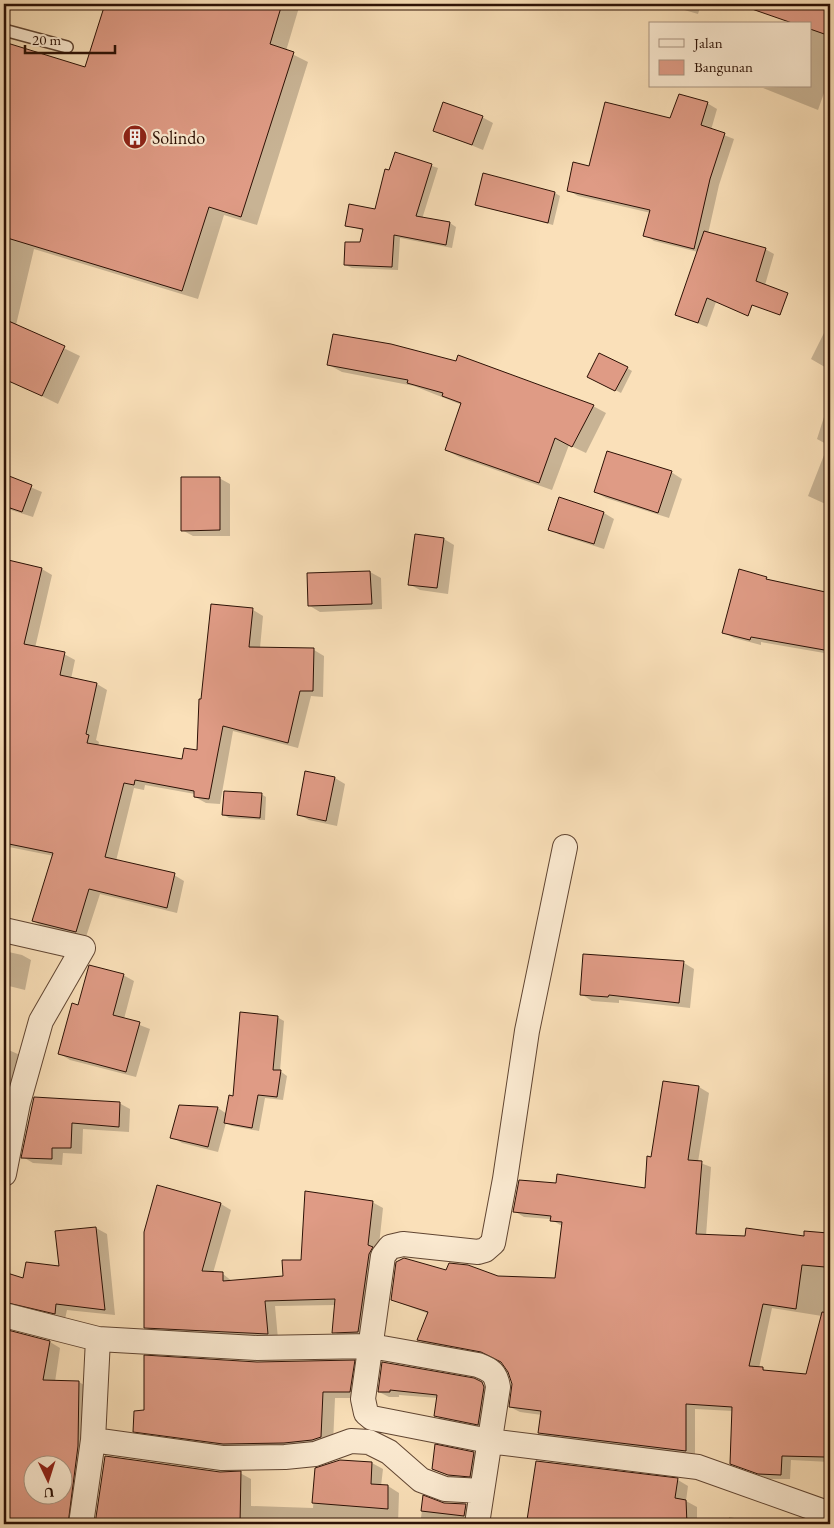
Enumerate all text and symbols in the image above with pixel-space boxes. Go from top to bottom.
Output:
scale bar [25,22,115,54]
legend [649,22,812,88]
text: 20 m [32,30,61,49]
text: Jalan [692,33,723,52]
text: Bangunan [694,57,753,76]
building icon: Solindo [122,124,148,150]
place label: Solindo [152,126,205,149]
north arrow [22,1456,72,1506]
text: U [43,1484,55,1502]

